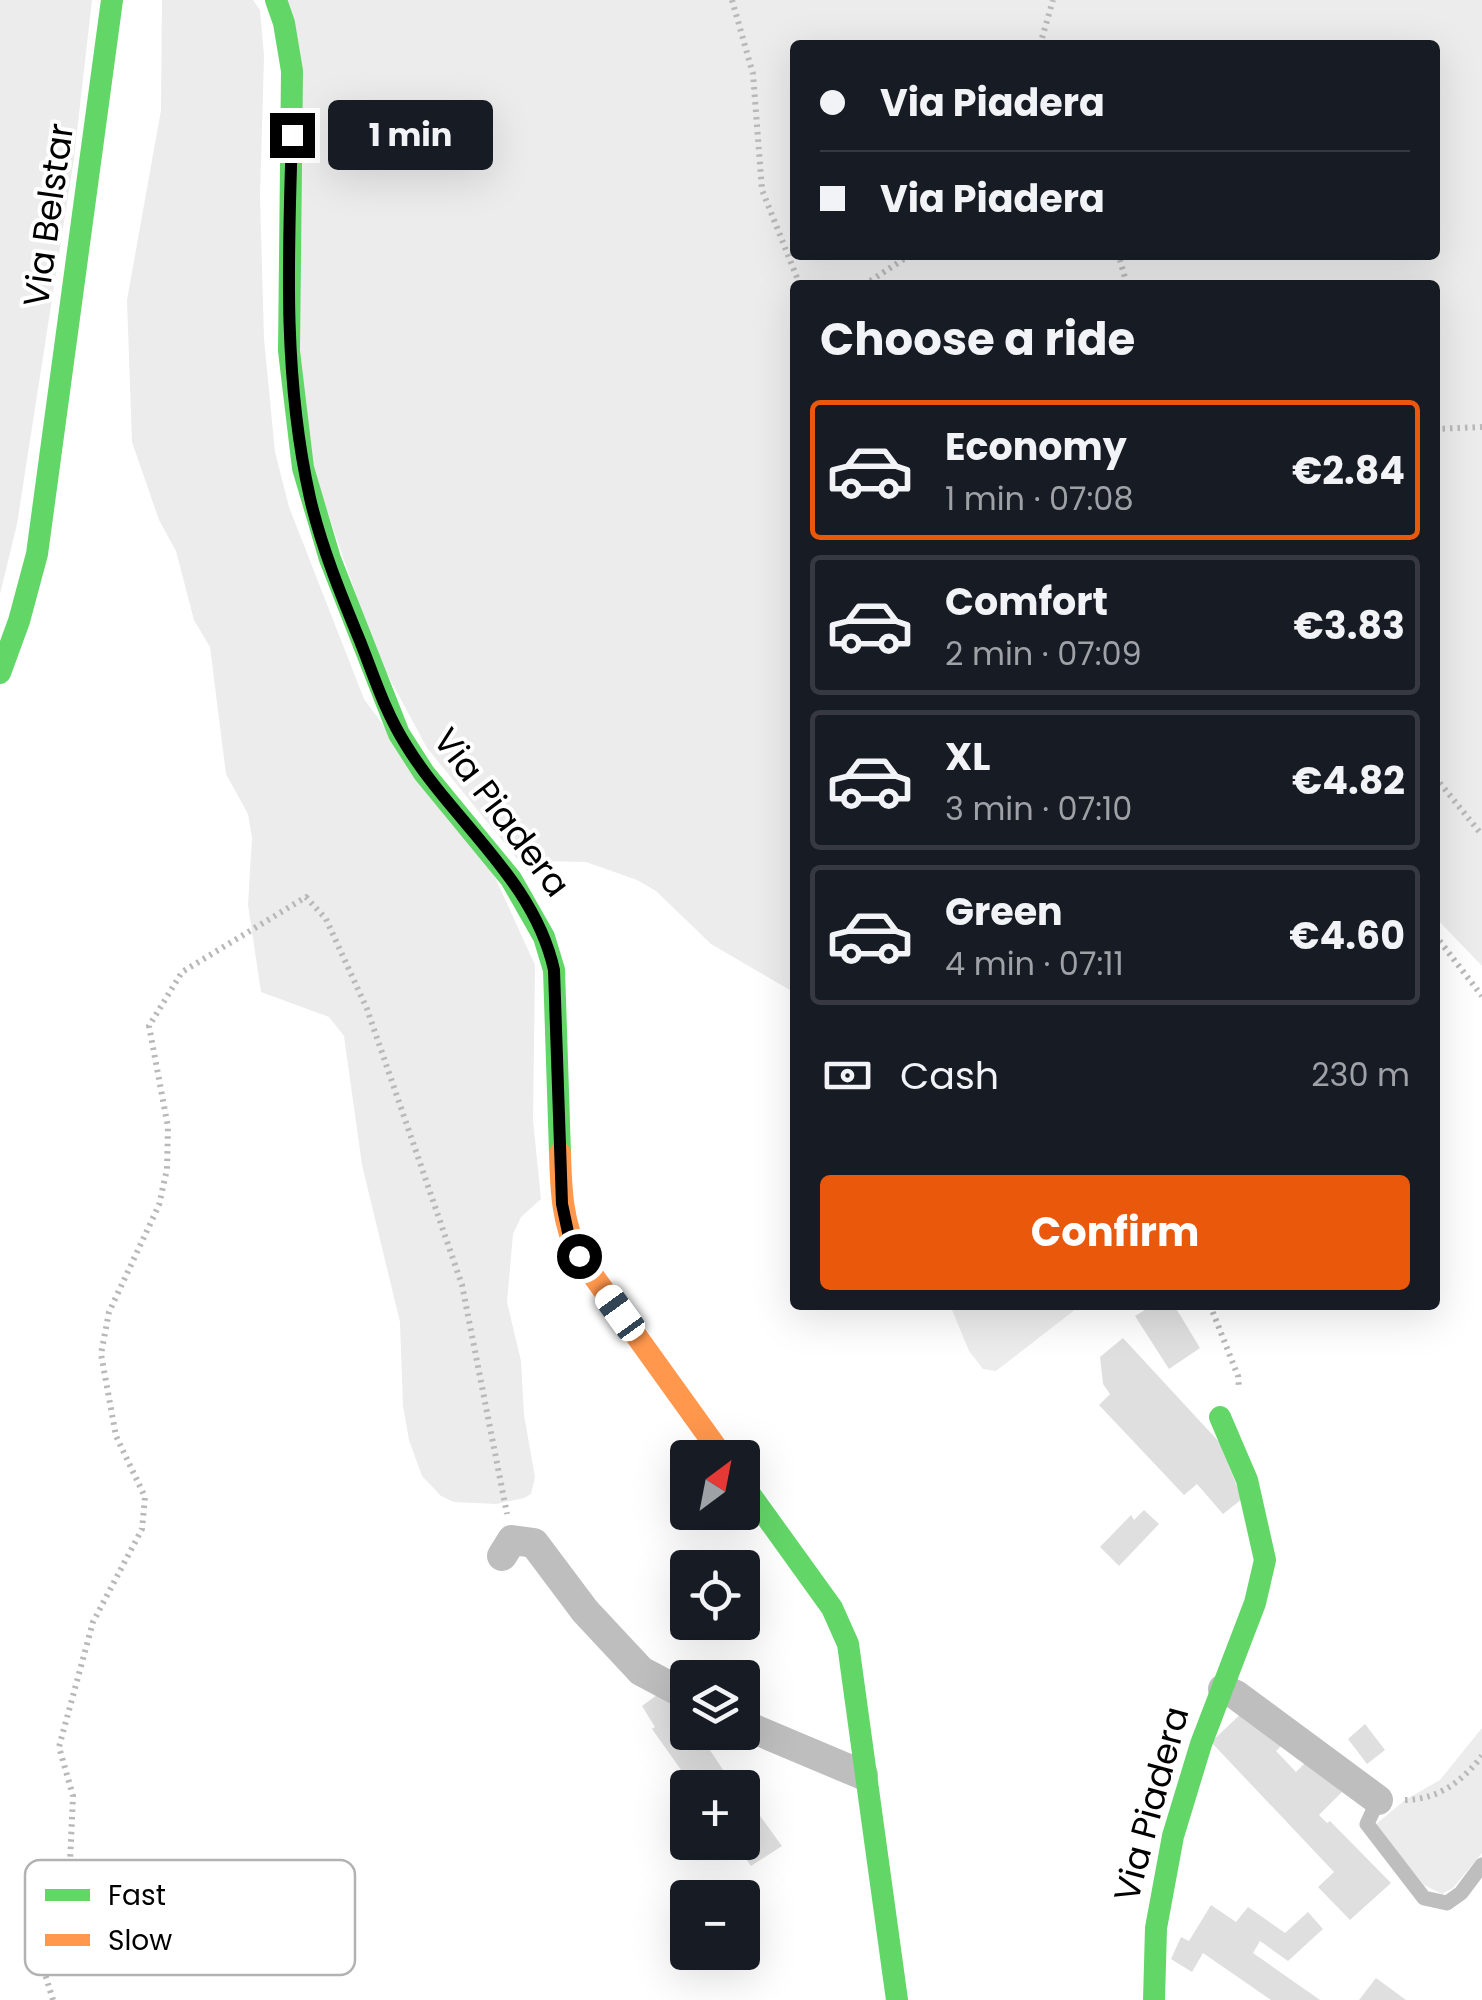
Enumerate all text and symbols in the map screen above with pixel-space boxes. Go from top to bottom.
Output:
text: Via Piadera [880,76,1105,129]
callout: 1 min [327,100,492,170]
text: 1 min [369,112,452,157]
route end [270,113,315,158]
street label: Via Belstar [11,120,85,310]
text: Via Piadera [880,172,1105,225]
text: Choose a ride [820,308,1135,371]
text: Economy [945,420,1127,473]
icon: car [825,425,915,515]
text: €2.84 [1292,444,1405,497]
text: 1 min · 07:08 [945,476,1134,521]
text: Comfort [945,575,1108,628]
icon: car [825,580,915,670]
text: €3.83 [1293,599,1405,652]
text: 2 min · 07:09 [945,631,1142,676]
street label: Via Piadera [422,717,582,907]
text: XL [945,730,990,783]
icon: car [825,735,915,825]
text: €4.82 [1292,754,1405,807]
text: 3 min · 07:10 [945,786,1132,831]
text: Green [945,885,1063,938]
icon: car [825,890,915,980]
text: €4.60 [1289,909,1405,962]
text: 4 min · 07:11 [945,941,1124,986]
icon: cash [820,1048,875,1103]
text: Cash [900,1049,999,1102]
text: 230 m [1311,1052,1410,1097]
button: Confirm [820,1175,1410,1290]
route start [557,1234,602,1279]
car [590,1280,650,1346]
north arrow [670,1440,760,1530]
map controls [670,1440,760,1970]
button: locate [670,1550,760,1640]
button: layers [670,1660,760,1750]
street label: Via Piadera [1101,1701,1201,1907]
button: + [670,1770,760,1860]
legend [25,1860,355,1975]
text: Fast [108,1876,166,1915]
button: − [670,1880,760,1970]
text: Slow [108,1921,172,1960]

